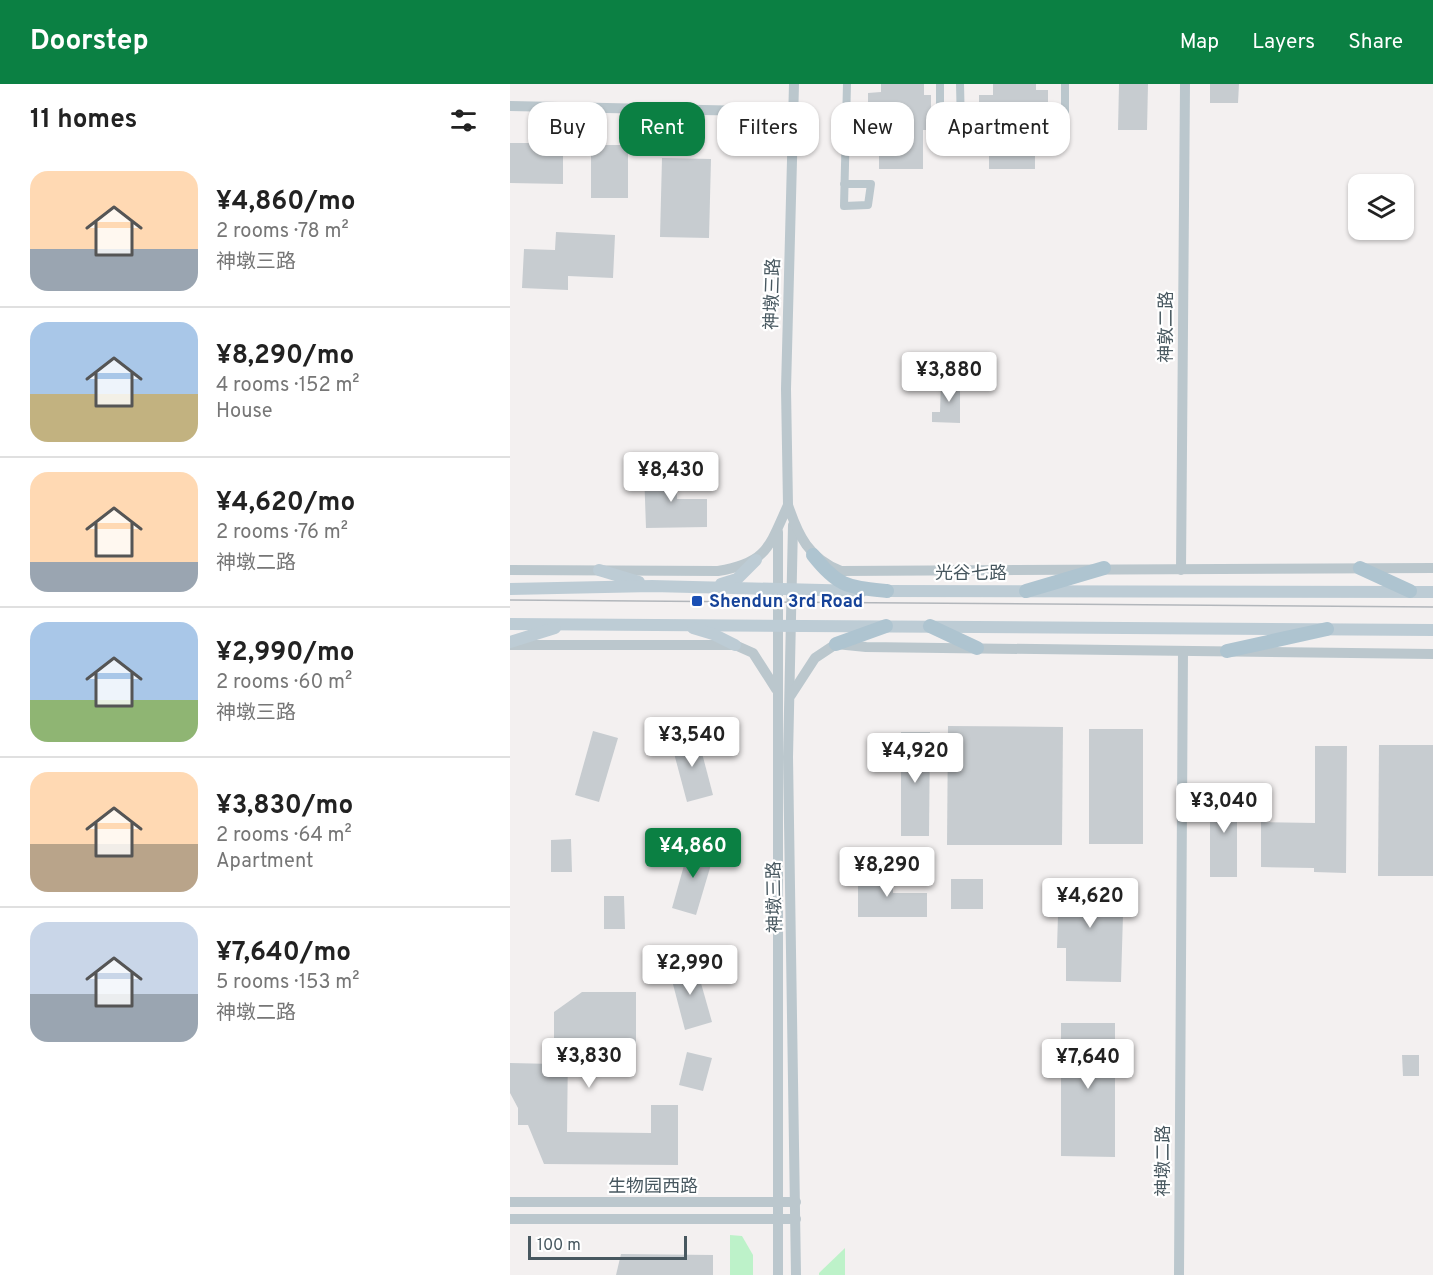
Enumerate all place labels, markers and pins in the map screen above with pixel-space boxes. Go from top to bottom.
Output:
pin: ¥3,880 [900,352,998,403]
pin: ¥8,430 [622,452,720,503]
place label: Shendun 3rd Road [709,591,863,614]
marker: Shendun 3rd Road [690,594,704,608]
pin: ¥3,540 [643,717,741,768]
pin: ¥4,920 [866,733,964,784]
pin: ¥3,040 [1175,783,1273,834]
pin: ¥4,860 [644,828,742,879]
pin: ¥8,290 [838,847,936,898]
pin: ¥4,620 [1041,878,1139,929]
pin: ¥2,990 [641,945,739,996]
pin: ¥3,830 [540,1038,638,1089]
pin: ¥7,640 [1039,1039,1137,1090]

